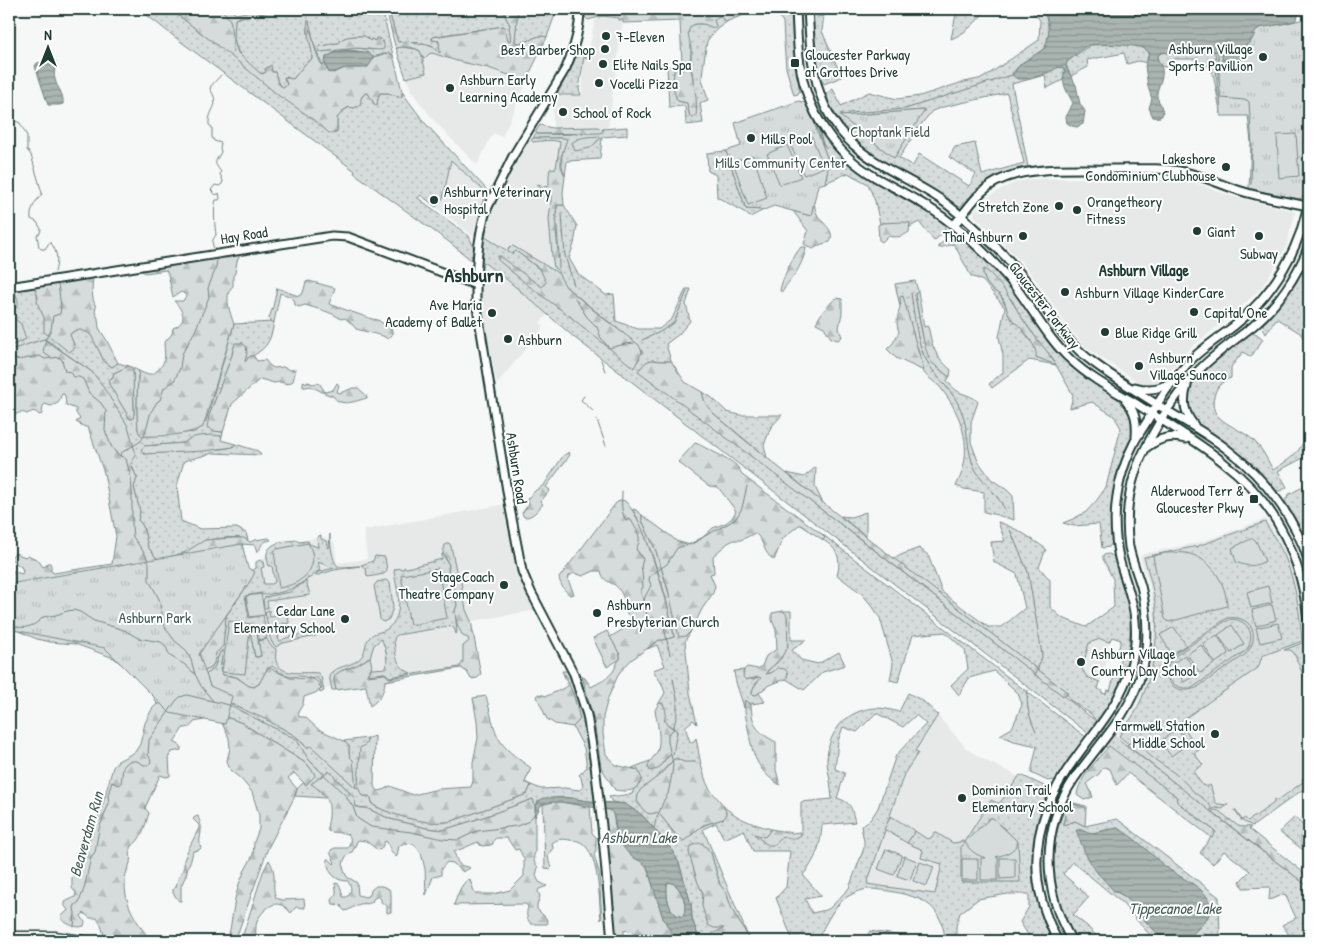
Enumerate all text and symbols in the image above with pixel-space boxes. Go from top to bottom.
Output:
north arrow [22,22,72,72]
text: N [44,25,52,44]
place label: 7-Eleven [616,26,665,47]
marker: 7-Eleven [600,30,612,42]
place label: Ashburn Village Sports Pavillion [1168,38,1253,76]
place label: Best Barber Shop [501,39,596,60]
marker: Best Barber Shop [599,43,611,55]
place label: Gloucester Parkway at Grottoes Drive [805,44,910,82]
marker: Ashburn Village Sports Pavillion [1257,51,1269,63]
place label: Elite Nails Spa [613,54,691,75]
marker: Gloucester Parkway at Grottoes Drive [789,57,801,69]
marker: Elite Nails Spa [597,58,609,70]
place label: Ashburn Early Learning Academy [460,69,558,107]
place label: Vocelli Pizza [609,73,678,94]
marker: Vocelli Pizza [593,77,605,89]
marker: Ashburn Early Learning Academy [444,82,456,94]
place label: School of Rock [573,102,651,123]
marker: School of Rock [557,106,569,118]
park label: Choptank Field [850,121,930,142]
place label: Mills Pool [761,128,812,149]
marker: Mills Pool [745,132,757,144]
place label: Lakeshore Condominium Clubhouse [1085,148,1216,186]
park label: Mills Community Center [715,152,847,173]
marker: Lakeshore Condominium Clubhouse [1220,161,1232,173]
place label: Ashburn Veterinary Hospital [444,181,551,219]
place label: Orangetheory Fitness [1086,191,1162,229]
marker: Ashburn Veterinary Hospital [428,194,440,206]
place label: Stretch Zone [978,196,1049,217]
marker: Stretch Zone [1053,200,1065,212]
marker: Orangetheory Fitness [1071,204,1083,216]
street label: Hay Road [219,221,269,249]
place label: Giant [1207,221,1236,242]
marker: Giant [1191,225,1203,237]
place label: Thai Ashburn [943,226,1013,247]
marker: Thai Ashburn [1017,230,1029,242]
marker: Subway [1253,230,1265,242]
place label: Subway [1240,243,1278,264]
street label: Gloucester Parkway [1004,257,1086,353]
district label: Ashburn Village [1099,259,1190,282]
district label: Ashburn [445,261,503,288]
place label: Ashburn Village KinderCare [1075,282,1224,303]
marker: Ashburn Village KinderCare [1059,286,1071,298]
place label: Ave Maria Academy of Ballet [385,294,483,332]
place label: Capital One [1204,302,1267,323]
marker: Capital One [1188,306,1200,318]
marker: Ave Maria Academy of Ballet [486,307,498,319]
place label: Blue Ridge Grill [1115,322,1197,343]
marker: Blue Ridge Grill [1099,326,1111,338]
place label: Ashburn [518,329,562,350]
marker: Ashburn [502,333,514,345]
place label: Ashburn Village Sunoco [1149,347,1227,385]
marker: Ashburn Village Sunoco [1133,360,1145,372]
street label: Ashburn Road [501,431,533,505]
place label: Alderwood Terr & Gloucester Pkwy [1151,480,1244,518]
marker: Alderwood Terr & Gloucester Pkwy [1248,493,1260,505]
place label: StageCoach Theatre Company [399,566,494,604]
marker: StageCoach Theatre Company [498,579,510,591]
place label: Ashburn Presbyterian Church [607,594,719,632]
place label: Cedar Lane Elementary School [234,600,335,638]
park label: Ashburn Park [119,607,191,628]
marker: Ashburn Presbyterian Church [591,607,603,619]
marker: Cedar Lane Elementary School [339,613,351,625]
place label: Ashburn Village Country Day School [1091,643,1197,681]
marker: Ashburn Village Country Day School [1075,656,1087,668]
place label: Farmwell Station Middle School [1114,715,1205,753]
marker: Farmwell Station Middle School [1209,728,1221,740]
place label: Dominion Trail Elementary School [972,779,1073,817]
water label: Beaverdam Run [63,787,109,879]
marker: Dominion Trail Elementary School [956,792,968,804]
water label: Ashburn Lake [601,826,678,848]
water label: Tippecanoe Lake [1129,897,1222,919]

